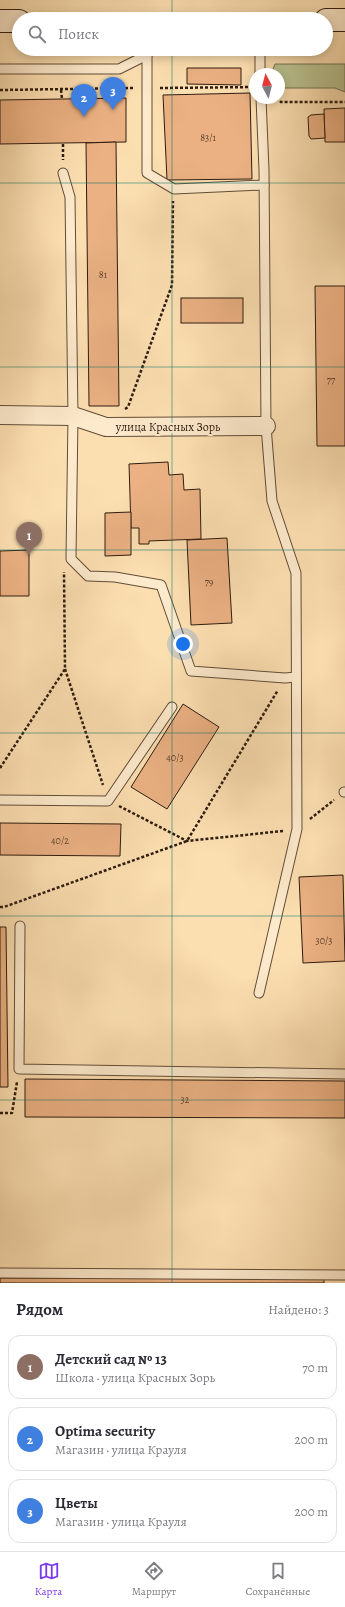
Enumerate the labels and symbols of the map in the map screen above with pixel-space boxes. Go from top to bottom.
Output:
north arrow [249,68,285,104]
pin: 3 [100,77,126,110]
pin: 2 [71,84,97,117]
house number: 83/1 [200,131,216,144]
house number: 81 [99,268,108,281]
house number: 77 [327,373,336,386]
street label: улица Красных Зорь [115,419,221,435]
pin: 1 [16,522,42,555]
house number: 79 [205,575,214,588]
your location [173,634,193,654]
house number: 40/3 [166,751,184,764]
house number: 40/2 [51,834,69,847]
house number: 30/3 [316,934,332,947]
house number: 32 [181,1093,190,1106]

